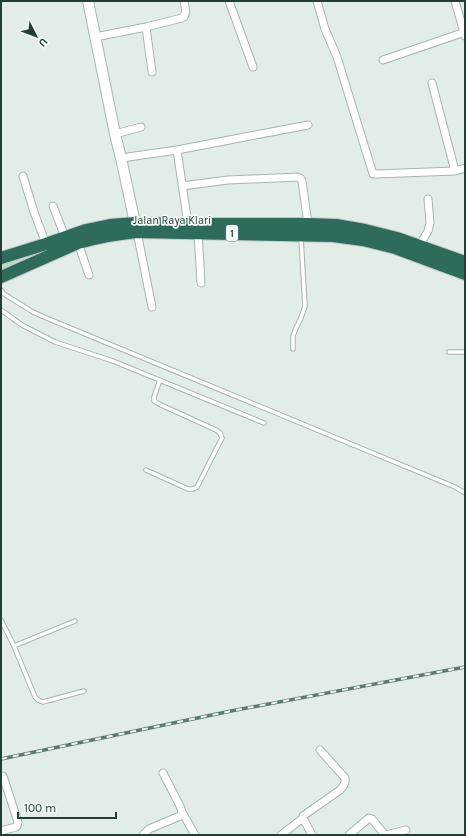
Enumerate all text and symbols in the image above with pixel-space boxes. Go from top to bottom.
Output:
north arrow [16,16,56,56]
text: U [36,35,50,50]
street label: Jalan Raya Klari [133,214,211,227]
road number: 1 [226,225,238,241]
scale bar [18,794,116,820]
text: 100 m [24,801,56,815]

